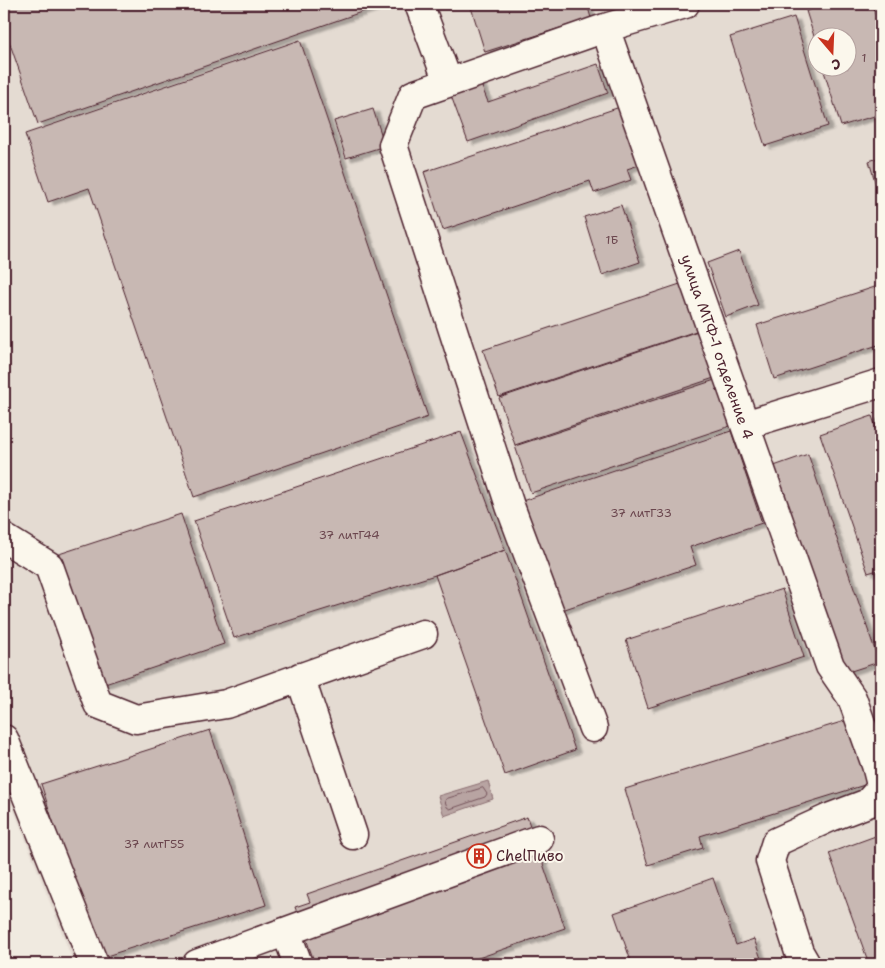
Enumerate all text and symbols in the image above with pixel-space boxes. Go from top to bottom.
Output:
north arrow [808,28,858,78]
house number: 1 [861,50,867,66]
text: С [829,54,843,74]
house number: 1Б [606,232,619,248]
street label: улица МТФ-1 отделение 4 [676,252,758,442]
house number: 37 литГ33 [610,505,672,521]
house number: 37 литГ44 [318,527,380,543]
house number: 37 литГ55 [124,836,184,852]
building icon: ChelПиво [466,843,492,869]
place label: ChelПиво [496,846,564,866]

